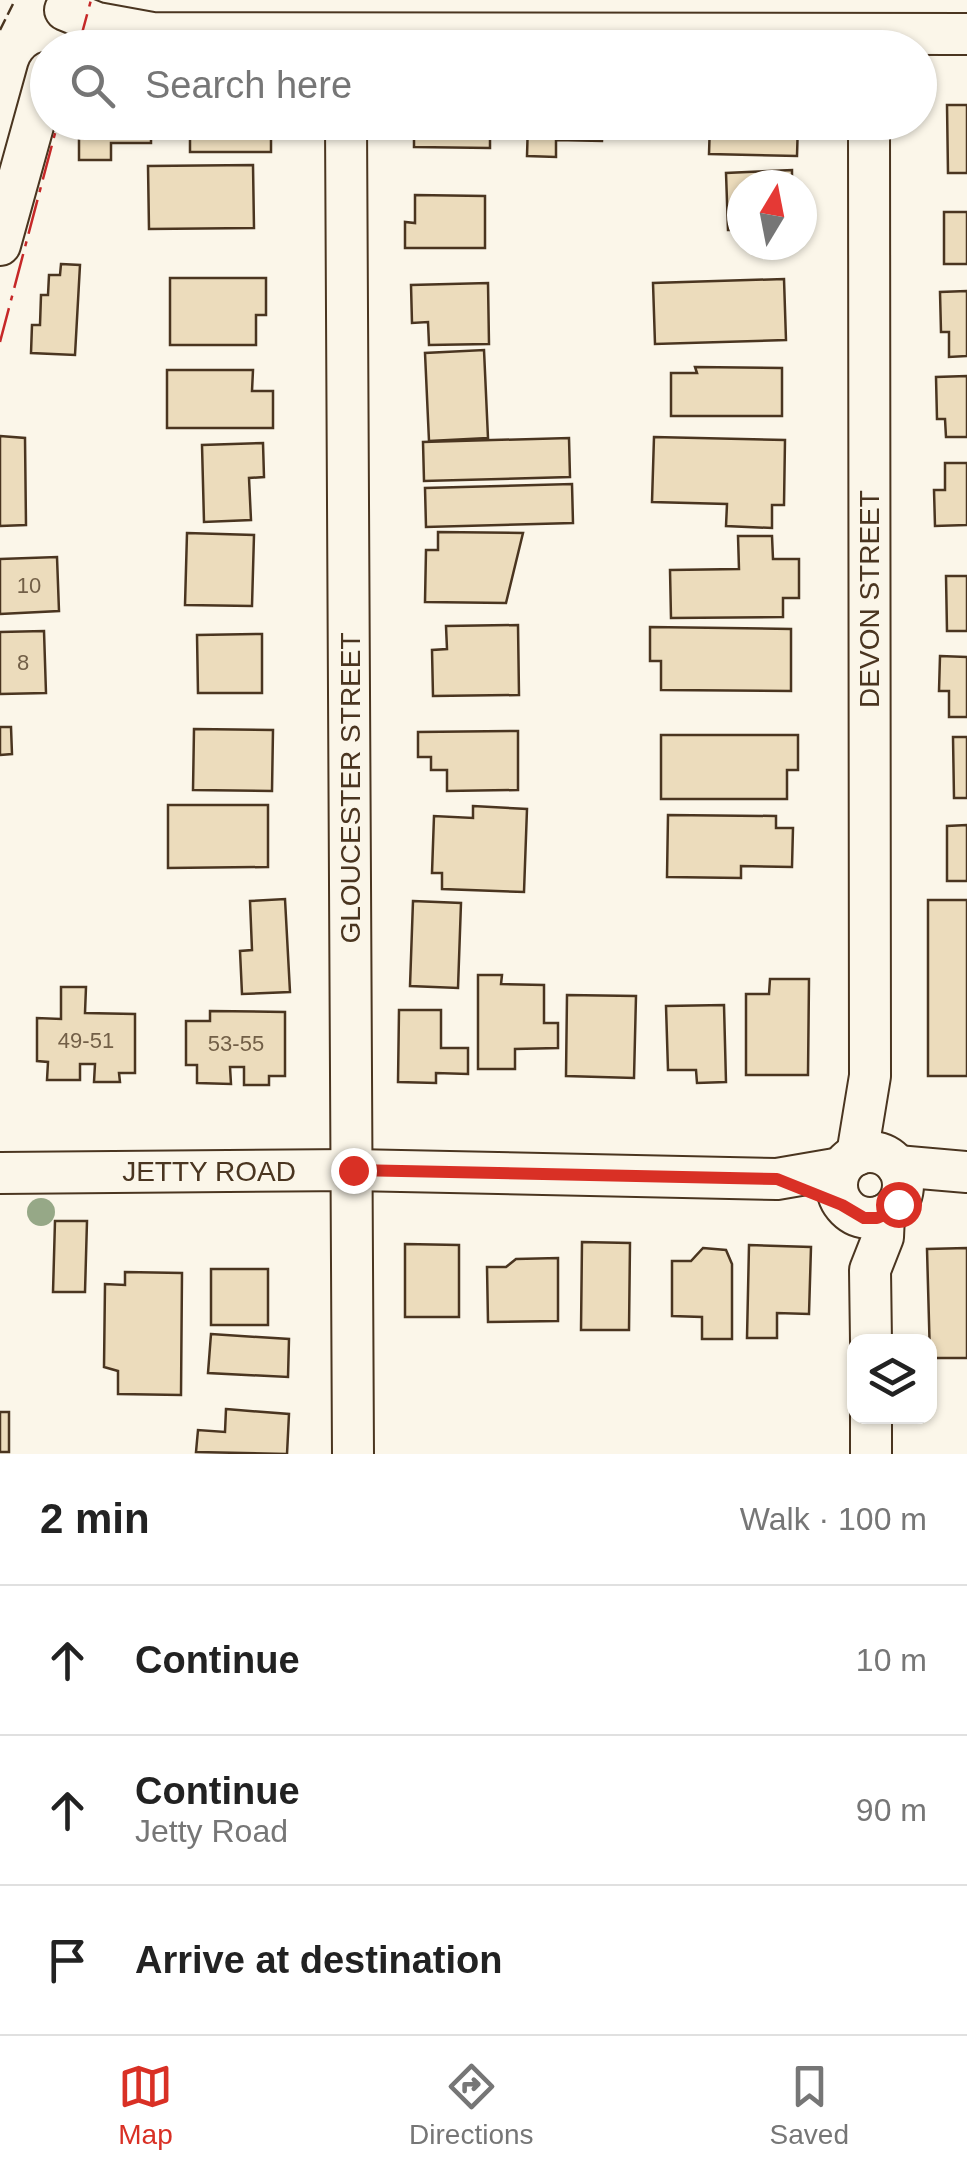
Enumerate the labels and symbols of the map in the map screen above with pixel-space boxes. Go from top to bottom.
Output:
north arrow [727,170,817,260]
street label: DEVON STREET [854,490,885,708]
house number: 10 [17,573,41,598]
street label: GLOUCESTER STREET [335,632,366,944]
house number: 8 [17,650,29,675]
house number: 49-51 [58,1028,114,1053]
house number: 53-55 [208,1031,264,1056]
route end [331,1148,377,1194]
street label: JETTY ROAD [122,1156,296,1187]
route start [876,1182,922,1228]

